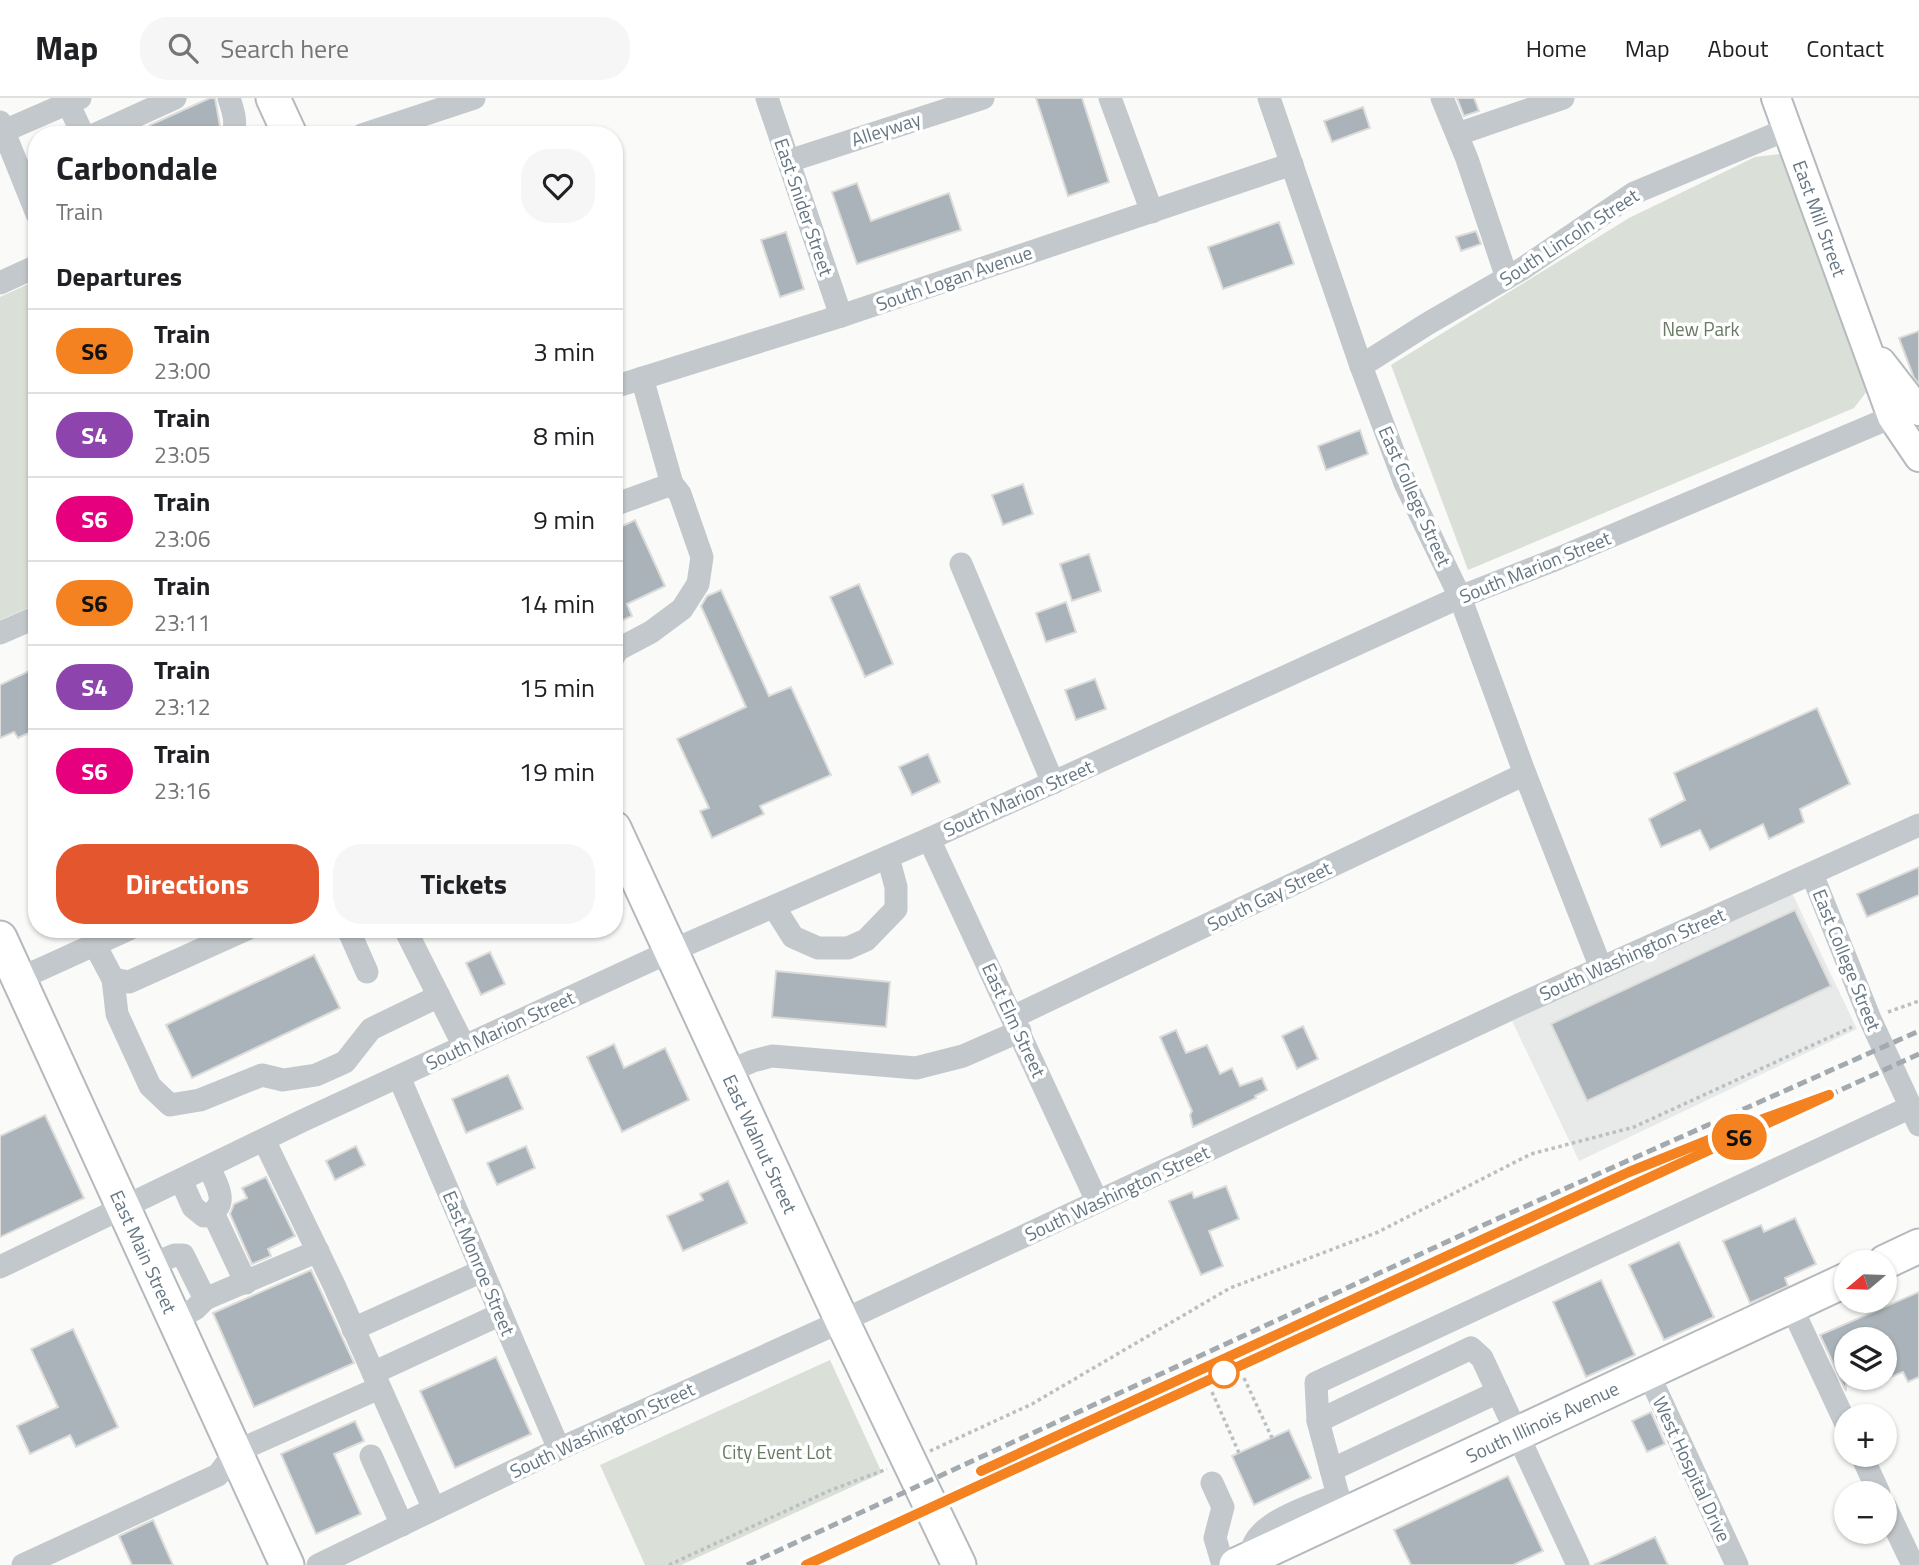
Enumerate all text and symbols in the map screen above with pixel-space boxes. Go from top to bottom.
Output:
search box [140,17,630,80]
text: Map [35,23,98,73]
icon: search [164,29,202,67]
text: Search here [220,29,349,68]
text: Home [1526,30,1587,66]
text: Map [1625,30,1670,66]
text: About [1708,30,1768,66]
text: Contact [1806,30,1884,66]
street label: Alleyway [847,104,924,153]
street label: East Snider Street [767,134,842,280]
text: Carbondale [56,143,218,193]
button: heart [521,149,595,223]
street label: East Mill Street [1786,156,1855,281]
street label: South Lincoln Street [1493,180,1644,293]
text: Train [56,194,103,229]
street label: South Logan Avenue [872,237,1036,318]
text: Departures [56,257,182,296]
text: Train [154,314,210,353]
park label: New Park [1662,314,1740,343]
text: 3 min [533,332,595,371]
text: S6 [81,333,108,369]
text: 23:00 [154,353,211,388]
text: Train [154,398,210,437]
text: 8 min [533,416,595,455]
text: S4 [81,417,108,453]
street label: East College Street [1372,421,1460,571]
text: 23:05 [154,437,211,472]
text: Train [154,482,210,521]
text: 9 min [533,500,595,539]
text: S6 [81,501,108,537]
text: 23:06 [154,521,211,556]
street label: South Marion Street [1455,523,1615,610]
text: Train [154,566,210,605]
text: 14 min [519,584,595,623]
text: S6 [81,585,108,621]
text: 23:11 [154,605,211,640]
text: Train [154,650,210,689]
text: 15 min [519,668,595,707]
text: S4 [81,669,108,705]
text: 23:12 [154,689,211,724]
text: Train [154,734,210,773]
street label: South Marion Street [938,751,1098,844]
text: 19 min [519,752,595,791]
text: S6 [81,753,108,789]
text: 23:16 [154,773,211,808]
button: Directions [56,844,319,924]
button: Tickets [333,844,595,924]
street label: South Gay Street [1202,853,1336,938]
street label: East College Street [1806,884,1889,1035]
street label: South Washington Street [1534,899,1730,1008]
street label: East Elm Street [975,958,1054,1082]
street label: South Marion Street [421,982,579,1077]
street label: East Walnut Street [716,1069,805,1218]
line badge: S6 [1708,1114,1770,1160]
text: S6 [1726,1119,1752,1155]
street label: South Washington Street [1020,1137,1214,1248]
street label: East Main Street [103,1185,185,1318]
street label: East Monroe Street [436,1186,523,1340]
north arrow [1834,1250,1897,1312]
map controls [1834,1250,1897,1544]
button: layers [1834,1327,1897,1390]
unlabelled marker [1209,1358,1239,1388]
street label: South Illinois Avenue [1461,1373,1623,1470]
street label: South Washington Street [505,1374,699,1485]
street label: West Hospital Drive [1646,1391,1739,1546]
button: + [1834,1404,1897,1467]
park label: City Event Lot [722,1437,832,1466]
button: − [1834,1481,1897,1544]

